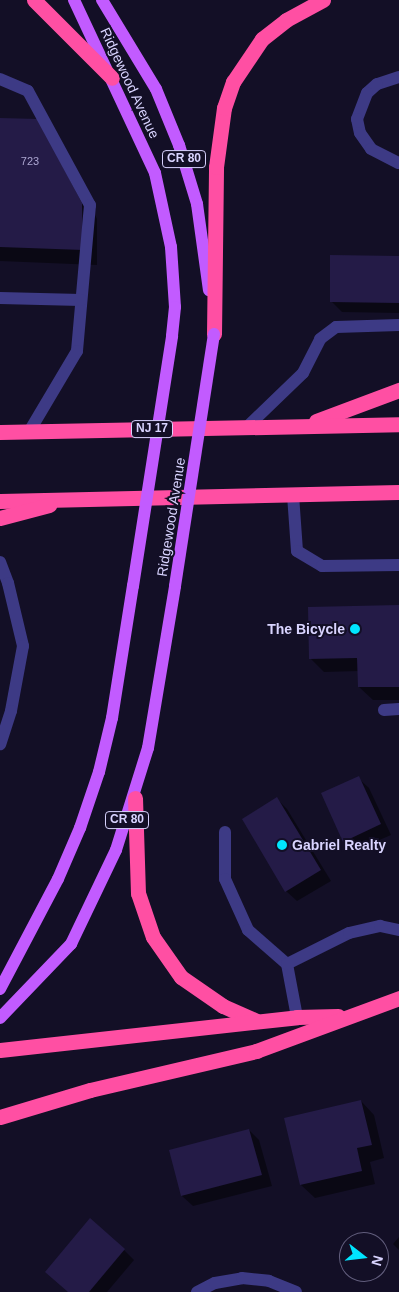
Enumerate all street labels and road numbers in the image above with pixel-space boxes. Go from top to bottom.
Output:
street label: Ridgewood Avenue [97,25,163,141]
road number: CR 80 [162,150,206,168]
road number: NJ 17 [131,419,173,438]
street label: Ridgewood Avenue [153,456,189,578]
road number: CR 80 [104,810,150,830]

